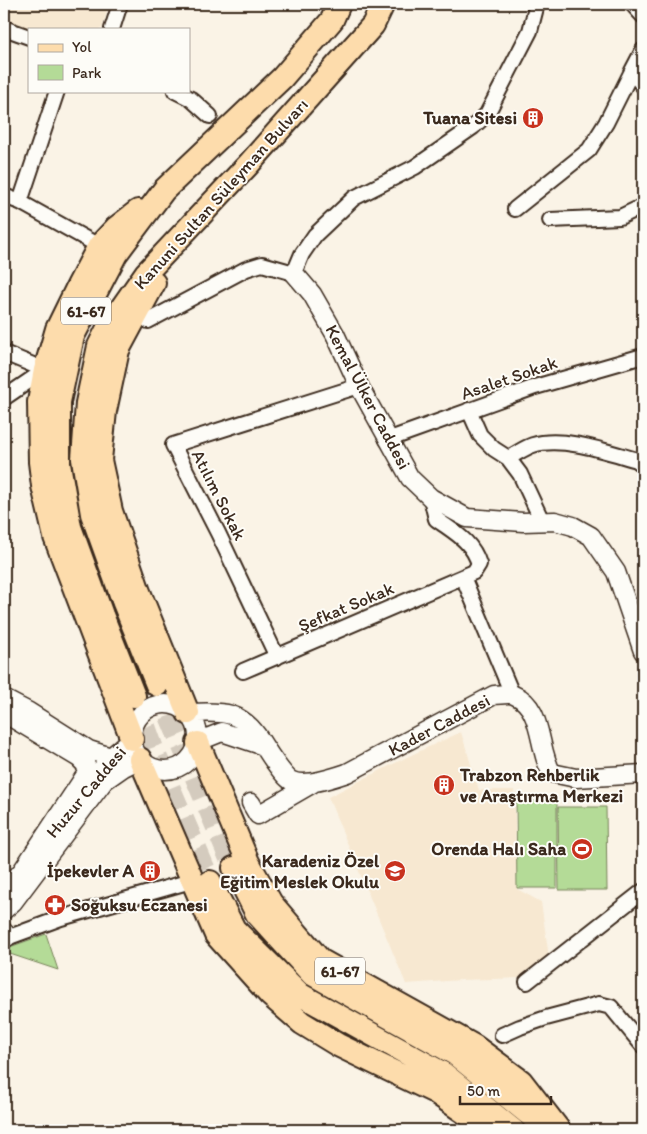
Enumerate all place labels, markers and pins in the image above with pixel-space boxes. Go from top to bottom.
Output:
building icon: Tuana Sitesi [521,106,545,130]
place label: Tuana Sitesi [422,107,517,129]
place label: Trabzon Rehberlik ve Araştırma Merkezi [459,764,623,807]
building icon: Trabzon Rehberlik ve Araştırma Merkezi [432,773,456,797]
sports icon: Orenda Halı Saha [570,837,594,861]
place label: Orenda Halı Saha [431,838,566,860]
place label: Karadeniz Özel Eğitim Meslek Okulu [220,850,380,893]
building icon: İpekevler A [138,859,162,883]
school or university icon: Karadeniz Özel Eğitim Meslek Okulu [383,859,407,883]
place label: İpekevler A [47,860,134,882]
pharmacy icon: Soğuksu Eczanesi [43,893,67,917]
place label: Soğuksu Eczanesi [71,894,208,916]

